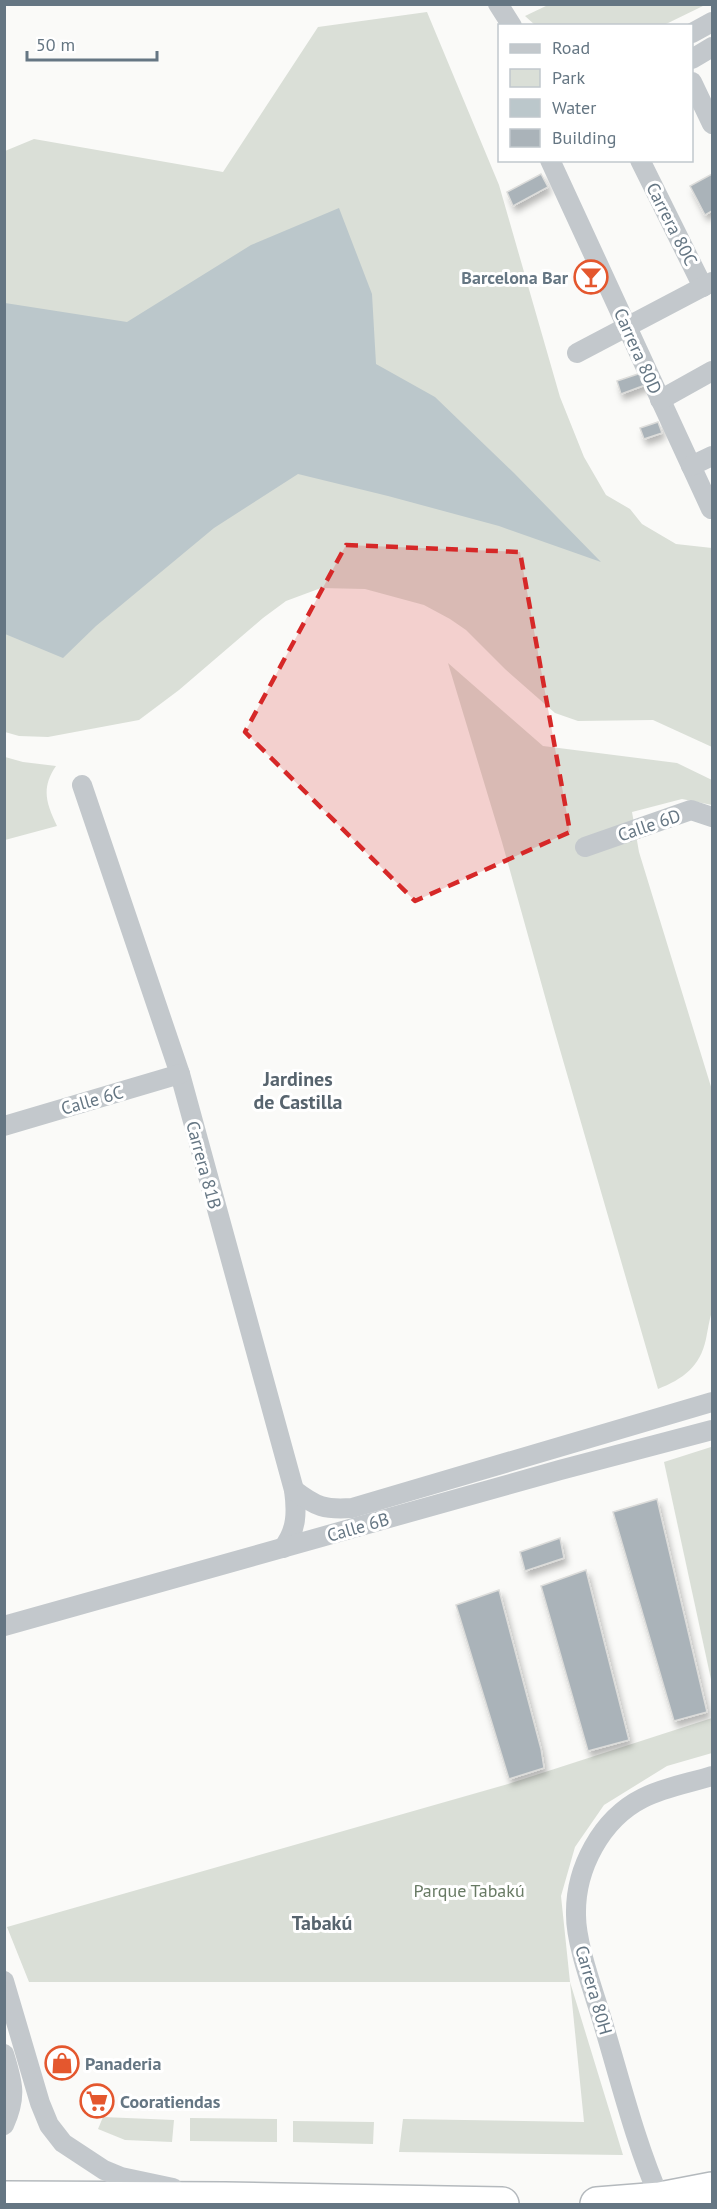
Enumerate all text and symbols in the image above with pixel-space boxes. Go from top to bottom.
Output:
scale bar [27,24,158,62]
legend [498,24,693,162]
text: 50 m [36,33,75,56]
text: Road [552,36,590,59]
text: Park [552,66,585,89]
text: Water [552,96,596,119]
text: Building [552,126,616,149]
street label: Carrera 80C [641,179,703,269]
bar icon: Barcelona Bar [573,259,609,295]
place label: Barcelona Bar [461,266,569,289]
street label: Carrera 80D [609,305,667,397]
street label: Calle 6D [615,804,683,846]
district label: Jardines de Castilla [253,1066,343,1115]
street label: Calle 6C [58,1080,126,1120]
street label: Carrera 81B [181,1118,227,1212]
street label: Calle 6B [324,1507,392,1547]
park label: Parque Tabakú [413,1879,525,1902]
district label: Tabakú [292,1910,352,1936]
street label: Carrera 80H [570,1943,618,2037]
shop icon: Panaderia [44,2045,80,2081]
place label: Panaderia [85,2052,161,2075]
supermarket icon: Cooratiendas [79,2083,115,2119]
place label: Cooratiendas [120,2090,221,2113]

